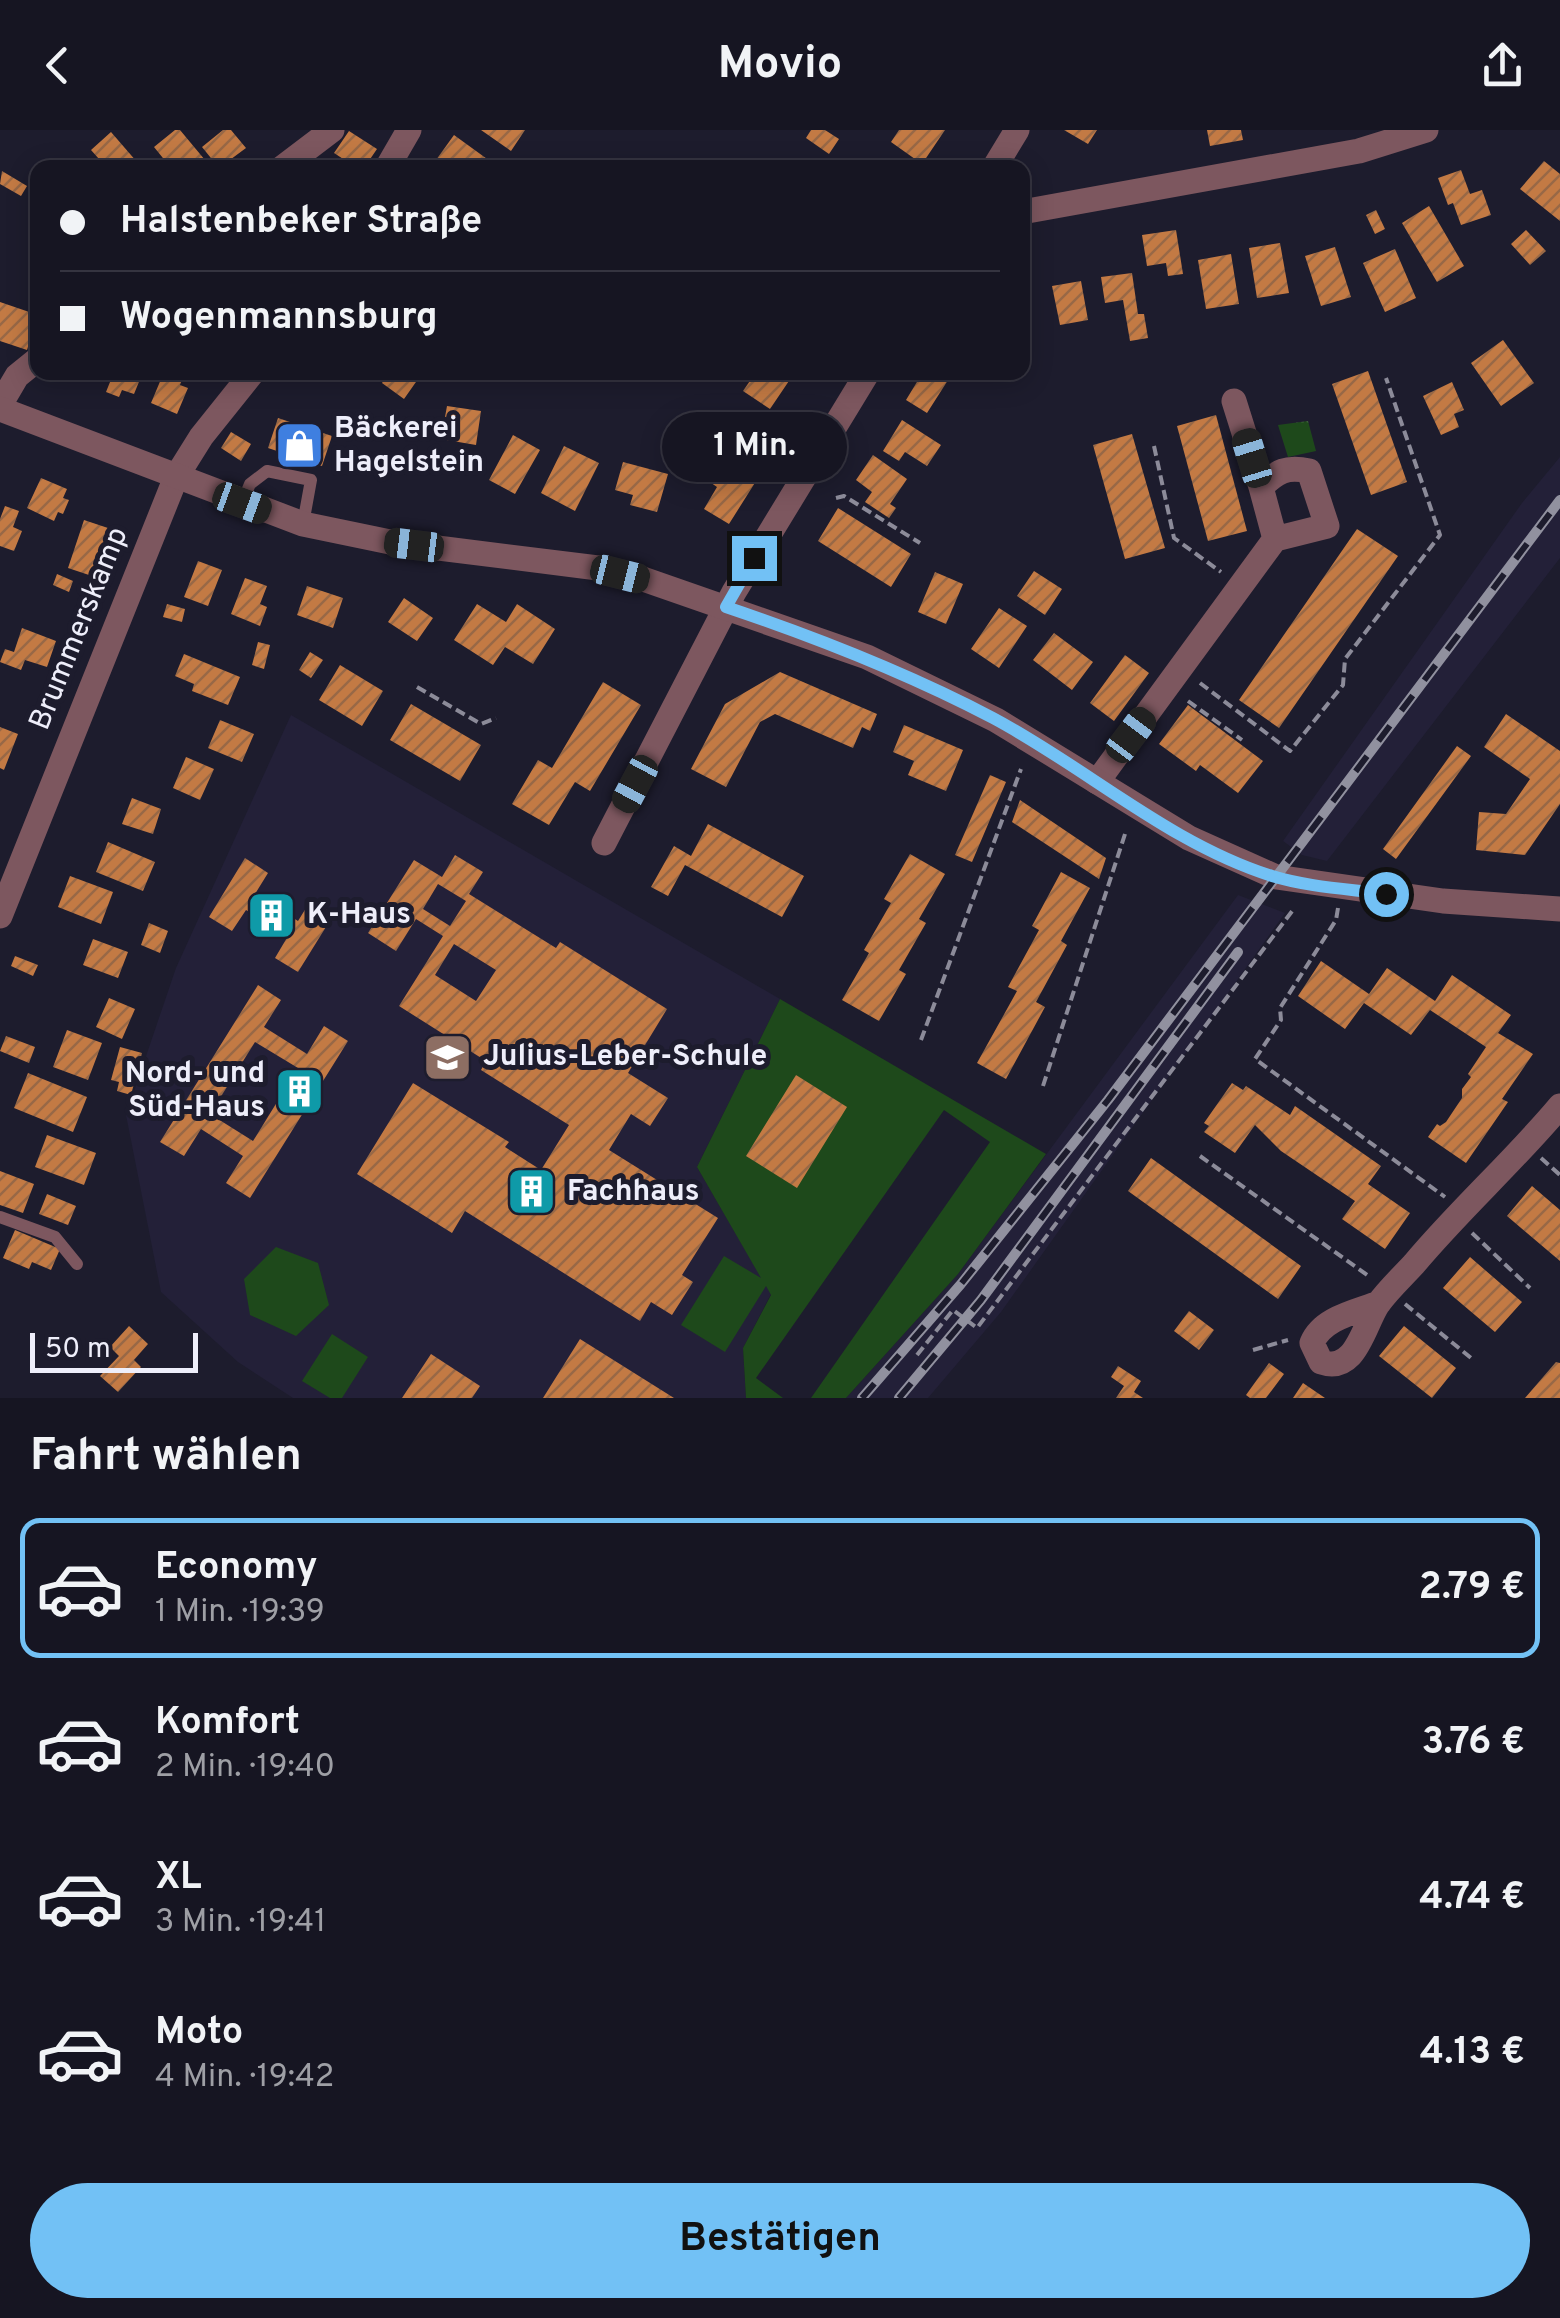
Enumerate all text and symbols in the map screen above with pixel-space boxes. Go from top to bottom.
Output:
text: Movio [718,37,842,94]
icon: back [30,38,85,93]
icon: share [1475,38,1530,93]
text: Halstenbeker Straße [120,198,482,247]
text: Wogenmannsburg [120,294,438,343]
place label: Bäckerei Hagelstein [334,411,484,482]
callout: 1 Min. [662,413,846,483]
shop icon: Bäckerei Hagelstein [273,420,325,472]
car [1229,425,1275,491]
text: 1 Min. [713,427,796,467]
car [209,479,275,527]
street label: Brummerskamp [22,522,138,736]
car [382,526,446,564]
route end [732,536,777,581]
car [587,552,653,596]
car [1101,702,1161,768]
car [608,750,662,818]
route start [1364,872,1409,917]
building icon: K-Haus [246,889,298,941]
place label: K-Haus [307,897,411,934]
school or university icon: Julius-Leber-Schule [422,1031,474,1083]
place label: Julius-Leber-Schule [483,1039,767,1076]
place label: Nord- und Süd-Haus [125,1056,265,1127]
building icon: Nord- und Süd-Haus [274,1065,326,1117]
building icon: Fachhaus [506,1166,558,1218]
place label: Fachhaus [567,1174,700,1211]
scale bar [30,1328,198,1372]
text: 50 m [45,1332,111,1368]
text: Fahrt wählen [30,1429,302,1486]
icon: car [35,1543,125,1633]
text: Economy [155,1544,317,1593]
text: 2.79 € [1418,1564,1525,1613]
text: 1 Min. · 19:39 [155,1593,325,1633]
icon: car [35,1698,125,1788]
text: Komfort [155,1699,300,1748]
text: 3.76 € [1422,1719,1525,1768]
text: 2 Min. · 19:40 [155,1748,335,1788]
icon: car [35,1853,125,1943]
text: XL [155,1854,202,1903]
text: 4.74 € [1419,1874,1525,1923]
text: 3 Min. · 19:41 [155,1903,326,1943]
icon: car [35,2008,125,2098]
text: Moto [155,2009,243,2058]
text: 4.13 € [1420,2029,1525,2078]
text: 4 Min. · 19:42 [155,2058,334,2098]
button: Bestätigen [30,2183,1530,2298]

